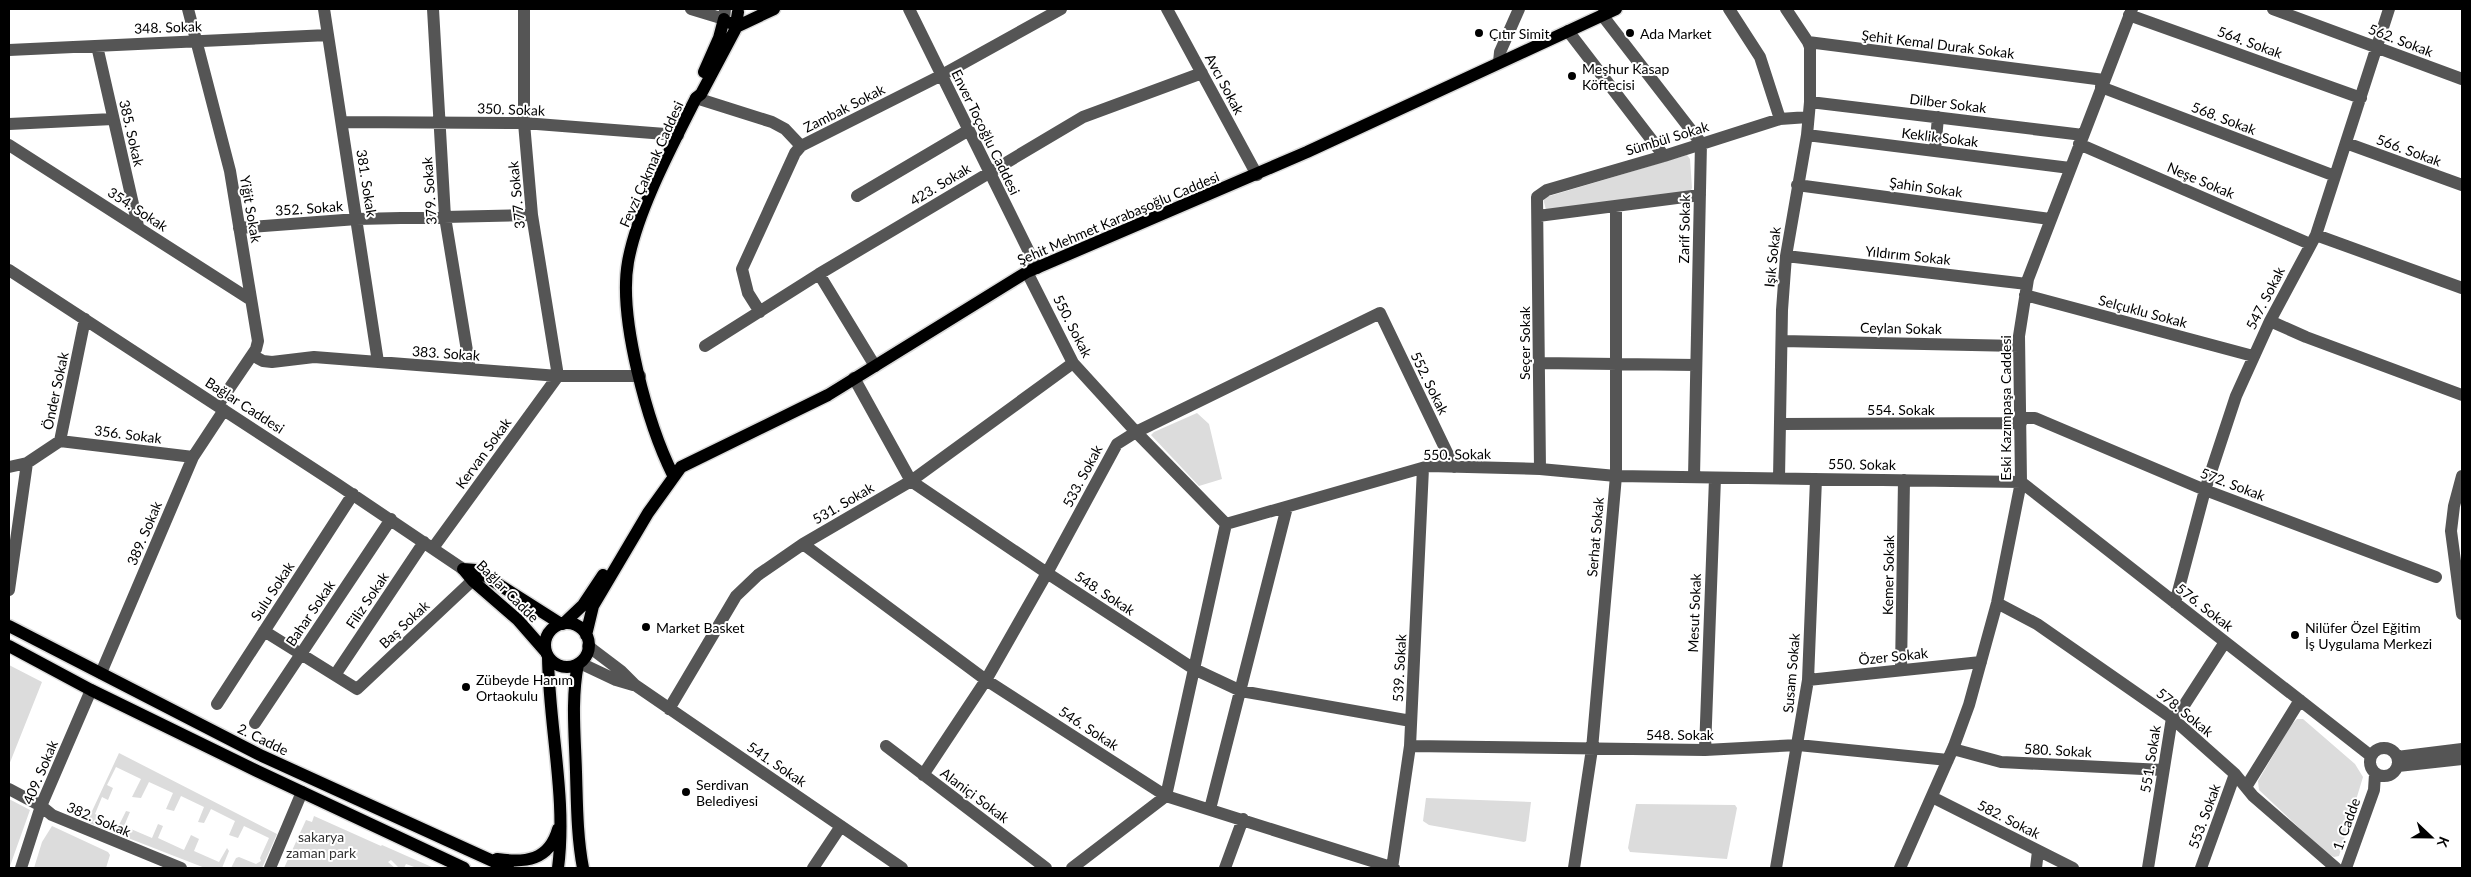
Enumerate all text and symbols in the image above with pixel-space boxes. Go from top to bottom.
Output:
street label: 348. Sokak [134,17,203,37]
street label: 562. Sokak [2366,20,2437,60]
street label: 564. Sokak [2215,22,2286,62]
place label: Çıtır Simit [1489,25,1549,42]
place label: Ada Market [1640,25,1712,42]
street label: Şehit Kemal Durak Sokak [1861,26,2016,62]
marker: Çıtır Simit [1473,27,1485,39]
marker: Ada Market [1624,27,1636,39]
street label: Avcı Sokak [1202,51,1248,118]
place label: Meşhur Kasap Köftecisi [1582,60,1669,93]
street label: Enver Toçoğlu Caddesi [948,66,1024,198]
marker: Meşhur Kasap Köftecisi [1566,70,1578,82]
street label: Zambak Sokak [800,80,888,136]
street label: Dilber Sokak [1909,90,1988,116]
street label: 385. Sokak [116,98,148,169]
street label: Fevzi Çakmak Caddesi [615,98,687,230]
street label: 568. Sokak [2189,98,2260,138]
street label: 350. Sokak [477,99,546,119]
street label: Sümbül Sokak [1623,117,1711,159]
street label: Keklik Sokak [1901,124,1980,150]
street label: 566. Sokak [2374,130,2445,170]
street label: 381. Sokak [353,148,381,219]
street label: 379. Sokak [418,156,440,225]
street label: Neşe Sokak [2165,158,2238,202]
street label: 377. Sokak [504,159,528,230]
street label: 423. Sokak [907,159,974,209]
street label: Şehit Mehmet Karabaşoğlu Caddesi [1014,168,1222,268]
street label: Şahin Sokak [1888,173,1965,201]
street label: Yiğit Sokak [237,174,265,245]
street label: 354. Sokak [105,183,172,235]
street label: Zarif Sokak [1675,194,1693,263]
street label: 352. Sokak [275,197,344,219]
street label: Işık Sokak [1760,225,1784,288]
street label: Yıldırım Sokak [1865,242,1952,268]
street label: 547. Sokak [2242,263,2288,332]
street label: Selçuklu Sokak [2097,291,2190,331]
street label: 550. Sokak [1050,292,1096,361]
street label: Seçer Sokak [1516,305,1533,380]
street label: Ceylan Sokak [1860,319,1943,337]
street label: Eski Kazımpaşa Caddesi [1997,335,2014,481]
street label: 383. Sokak [412,342,481,364]
street label: 552. Sokak [1407,349,1453,418]
street label: Önder Sokak [38,350,72,431]
street label: Bağlar Caddesi [202,373,288,437]
street label: 554. Sokak [1867,401,1936,418]
street label: Kervan Sokak [452,414,515,492]
street label: 356. Sokak [93,421,164,447]
street label: 533. Sokak [1059,441,1106,510]
street label: 550. Sokak [1423,445,1492,463]
street label: 550. Sokak [1828,455,1897,473]
street label: 572. Sokak [2198,464,2269,504]
street label: 531. Sokak [809,478,877,527]
street label: Serhat Sokak [1583,496,1607,578]
street label: 389. Sokak [123,498,165,568]
street label: Kemer Sokak [1879,534,1897,615]
street label: Bağlar Cadde [473,556,543,626]
street label: Sulu Sokak [247,558,298,624]
street label: 548. Sokak [1072,567,1139,619]
street label: Filiz Sokak [342,568,393,631]
street label: Mesut Sokak [1684,572,1704,653]
street label: Bahar Sokak [282,576,339,649]
street label: 576. Sokak [2173,579,2238,635]
street label: Baş Sokak [375,596,433,651]
place label: Market Basket [656,619,745,636]
place label: Nilüfer Özel Eğitim İş Uygulama Merkezi [2305,619,2432,652]
marker: Market Basket [640,621,652,633]
marker: Nilüfer Özel Eğitim İş Uygulama Merkezi [2289,629,2301,641]
street label: Susam Sokak [1779,632,1803,714]
street label: 539. Sokak [1389,633,1409,702]
street label: Özer Sokak [1857,644,1929,668]
place label: Zübeyde Hanım Ortaokulu [476,671,573,704]
marker: Zübeyde Hanım Ortaokulu [460,681,472,693]
street label: 578. Sokak [2153,684,2217,741]
street label: 546. Sokak [1056,702,1123,754]
street label: 2. Cadde [235,719,291,759]
street label: 551. Sokak [2136,723,2164,794]
street label: 548. Sokak [1646,726,1715,743]
street label: 409. Sokak [19,737,61,807]
street label: 541. Sokak [744,738,811,791]
street label: 580. Sokak [2024,740,2093,760]
street label: Alaniçi Sokak [937,764,1013,827]
place label: Serdivan Belediyesi [696,776,758,809]
street label: 553. Sokak [2184,780,2224,851]
marker: Serdivan Belediyesi [680,786,692,798]
street label: 582. Sokak [1975,796,2044,842]
street label: 1. Cadde [2329,796,2363,852]
street label: 382. Sokak [64,798,134,840]
north arrow [2406,812,2456,862]
park label: sakarya zaman park [286,828,357,861]
text: K [2434,834,2453,850]

